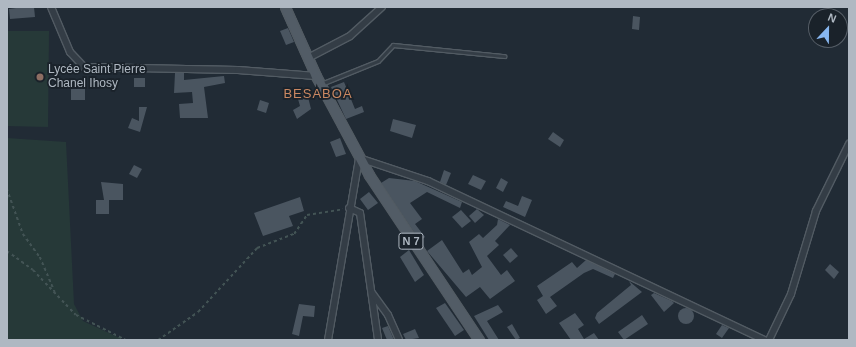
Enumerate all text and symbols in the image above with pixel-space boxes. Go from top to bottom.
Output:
north arrow [808,8,848,48]
text: N [826,11,838,25]
place label: Lycée Saint Pierre Chanel Ihosy [48,63,146,91]
marker: Lycée Saint Pierre Chanel Ihosy [35,72,45,82]
district label: BESABOA [283,86,353,102]
road number: N 7 [398,232,424,250]

